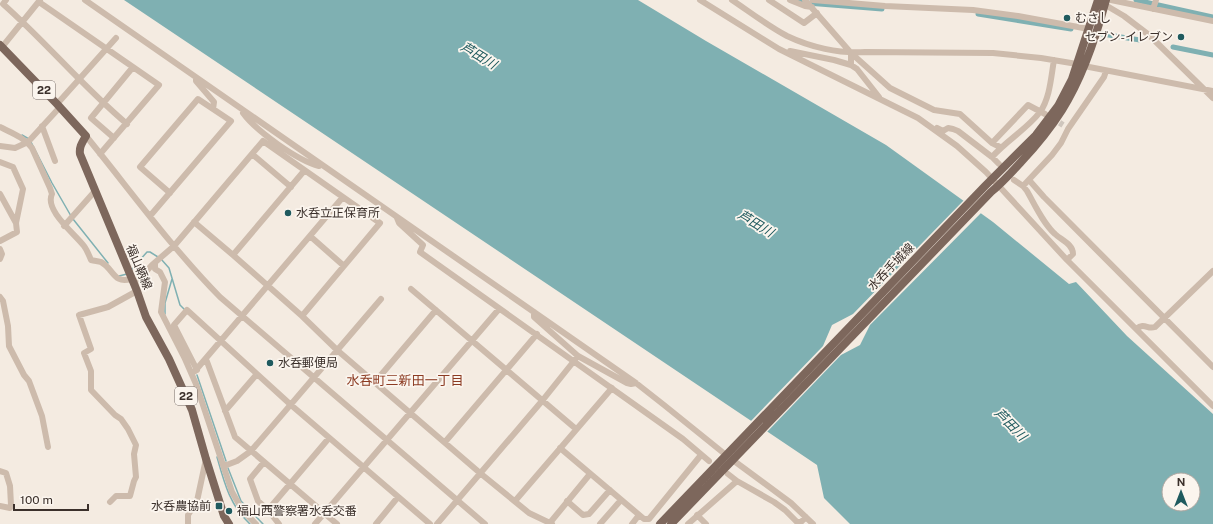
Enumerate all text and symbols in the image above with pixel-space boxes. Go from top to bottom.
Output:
place label: むさし [1075,11,1111,25]
marker: むさし [1062,13,1072,23]
place label: セブン-イレブン [1084,30,1173,44]
marker: セブン-イレブン [1176,32,1186,42]
water label: 芦田川 [458,39,501,73]
road number: 22 [33,81,55,99]
place label: 水呑立正保育所 [296,206,380,220]
water label: 芦田川 [735,207,778,241]
marker: 水呑立正保育所 [283,208,293,218]
street label: 水呑手城線 [865,241,917,293]
street label: 福山鞆線 [123,242,155,292]
place label: 水呑郵便局 [278,356,338,370]
marker: 水呑郵便局 [265,358,275,368]
district label: 水呑町三新田一丁目 [346,373,464,388]
road number: 22 [175,387,197,405]
water label: 芦田川 [992,405,1031,445]
north arrow [1161,472,1201,512]
text: N [1177,476,1185,488]
scale bar [14,486,88,512]
text: 100 m [20,493,53,507]
place label: 水呑農協前 [151,499,211,513]
marker: 水呑農協前 [214,501,224,511]
place label: 福山西警察署水呑交番 [237,504,357,518]
marker: 福山西警察署水呑交番 [224,506,234,516]

